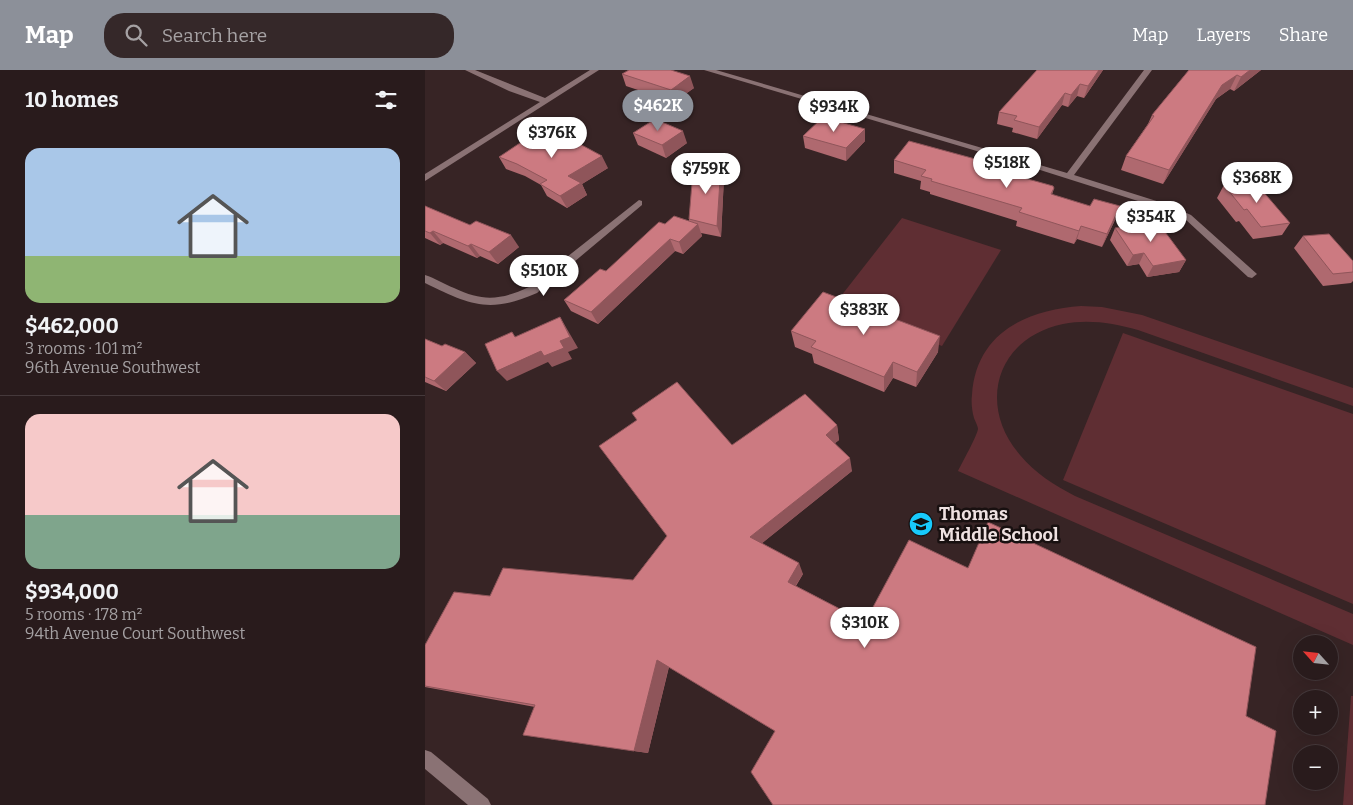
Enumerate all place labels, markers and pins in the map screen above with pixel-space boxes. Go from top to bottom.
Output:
pin: $462K [623,90,693,132]
pin: $934K [799,90,869,133]
pin: $376K [517,116,587,159]
pin: $518K [972,146,1042,189]
pin: $759K [671,152,741,195]
pin: $368K [1222,162,1292,204]
pin: $354K [1116,200,1186,243]
pin: $510K [509,254,579,297]
pin: $383K [829,294,899,336]
place label: Thomas Middle School [939,503,1059,546]
school or university icon: Thomas Middle School [908,511,934,537]
pin: $310K [830,606,900,649]

